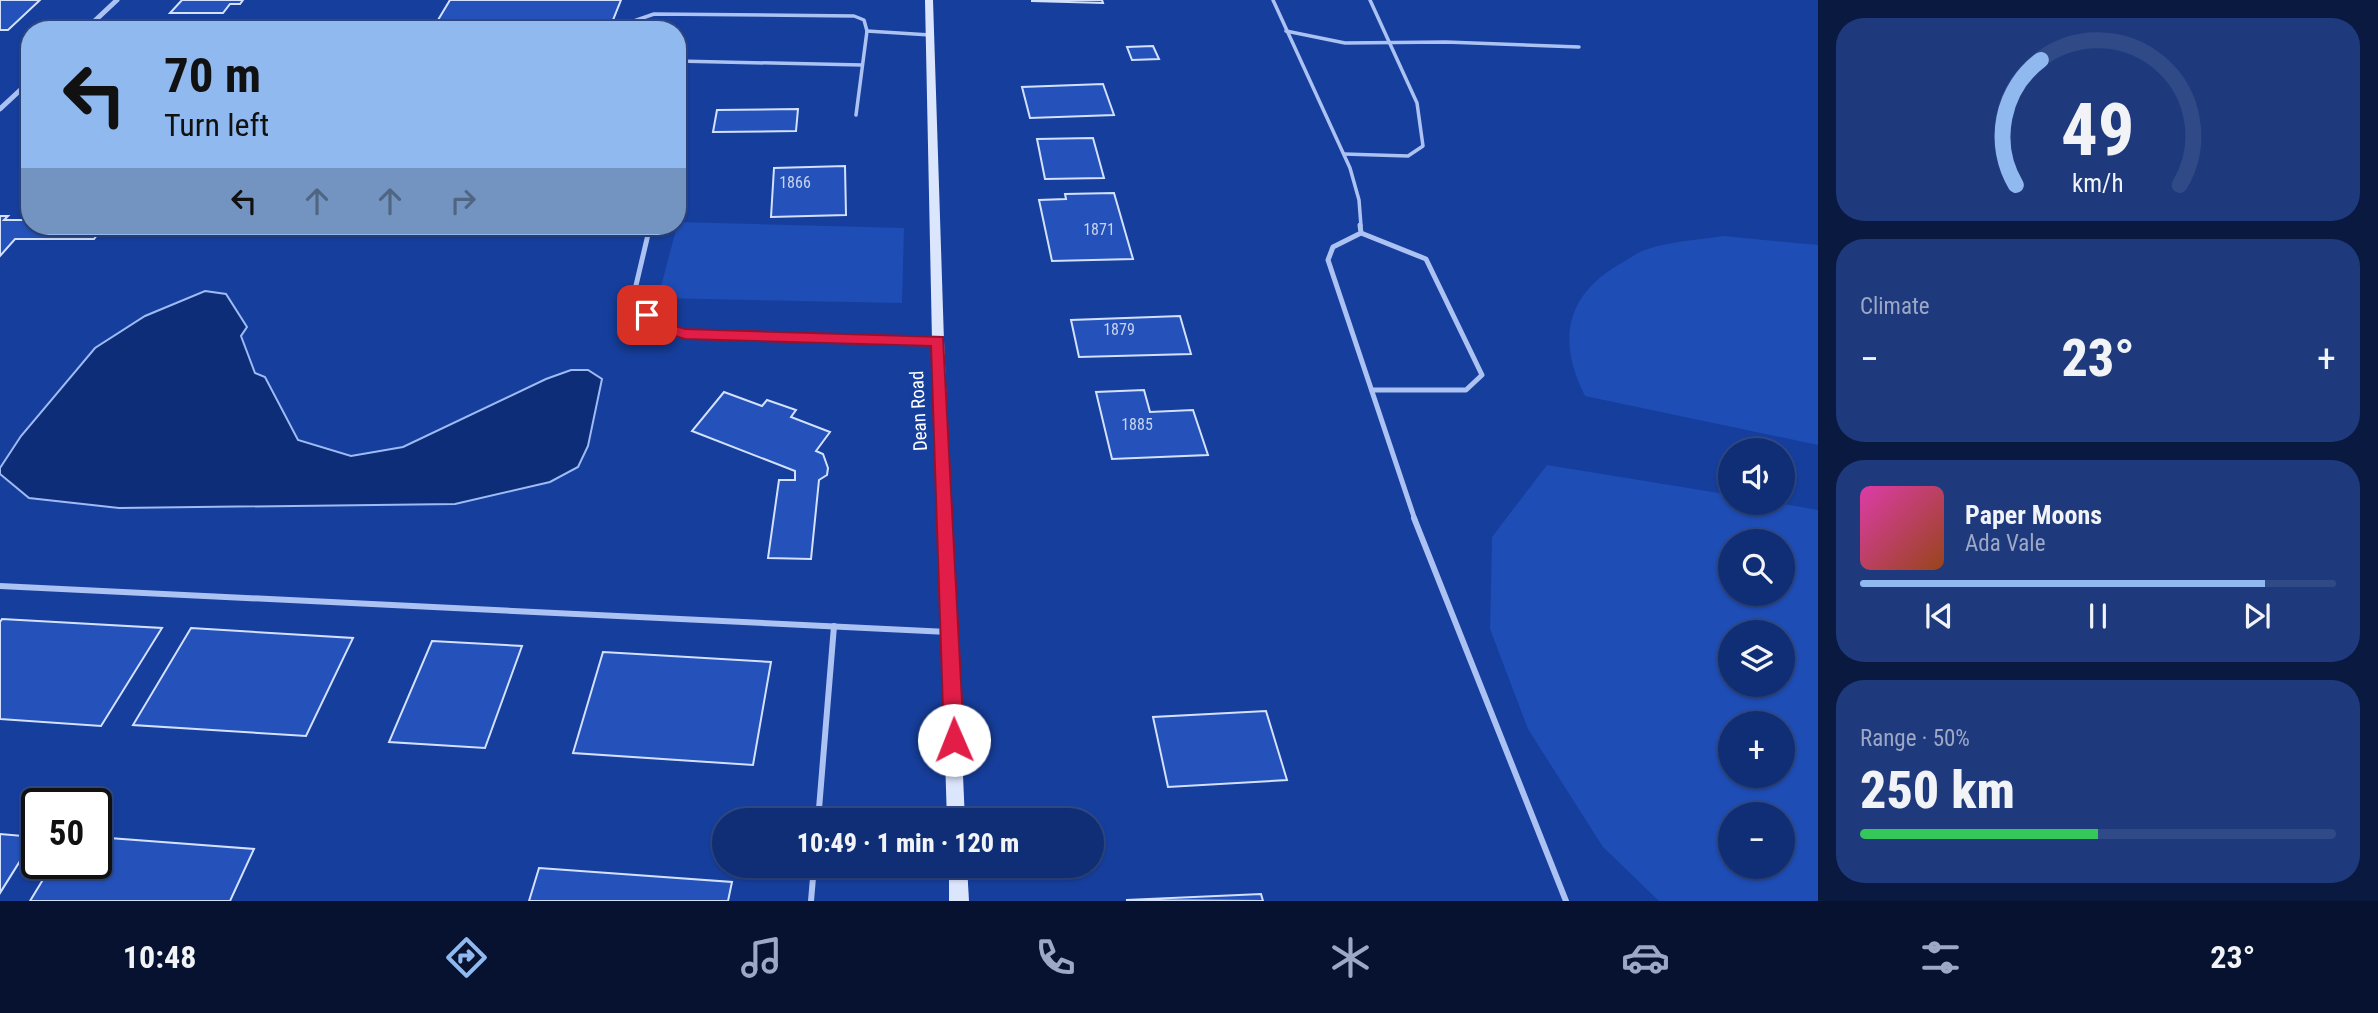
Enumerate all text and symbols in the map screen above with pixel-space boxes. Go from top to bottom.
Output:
text: 70 m [164,47,261,104]
icon: left [49,49,140,140]
text: 49 [2061,88,2135,174]
text: Turn left [164,106,269,144]
text: km/h [2072,169,2124,198]
house number: 1866 [779,173,811,192]
icon: left [225,182,263,220]
icon: ahead [298,182,336,220]
icon: ahead [371,182,409,220]
icon: right [444,182,482,220]
house number: 1871 [1083,220,1115,239]
pin [617,285,677,345]
text: Climate [1860,293,1930,320]
icon: arrive [628,296,666,334]
house number: 1879 [1103,320,1135,339]
text: 23° [2061,328,2135,389]
text: − [1860,337,1879,381]
text: + [2317,337,2336,381]
street label: Dean Road [905,370,932,452]
house number: 1885 [1121,415,1153,434]
map controls [1718,438,1795,879]
button: sound [1718,438,1795,515]
text: Paper Moons [1965,500,2102,530]
button: search [1718,529,1795,606]
text: Ada Vale [1965,530,2045,557]
icon: previous [1920,597,1958,635]
icon: pause [2079,597,2117,635]
icon: next [2238,597,2276,635]
button: layers [1718,620,1795,697]
position arrow [917,703,991,777]
button: + [1718,711,1795,788]
text: Range · 50% [1860,725,1970,752]
text: 250 km [1860,760,2015,821]
speed limit sign: 50 [21,788,112,879]
button: − [1718,802,1795,879]
text: 10:49 · 1 min · 120 m [797,828,1019,858]
icon: directions [442,933,491,982]
icon: music [737,933,786,982]
icon: phone [1031,933,1080,982]
icon: climate [1326,933,1375,982]
icon: car [1621,933,1670,982]
icon: filters [1916,933,1965,982]
text: 10:48 [123,938,196,976]
text: 23° [2210,938,2255,976]

